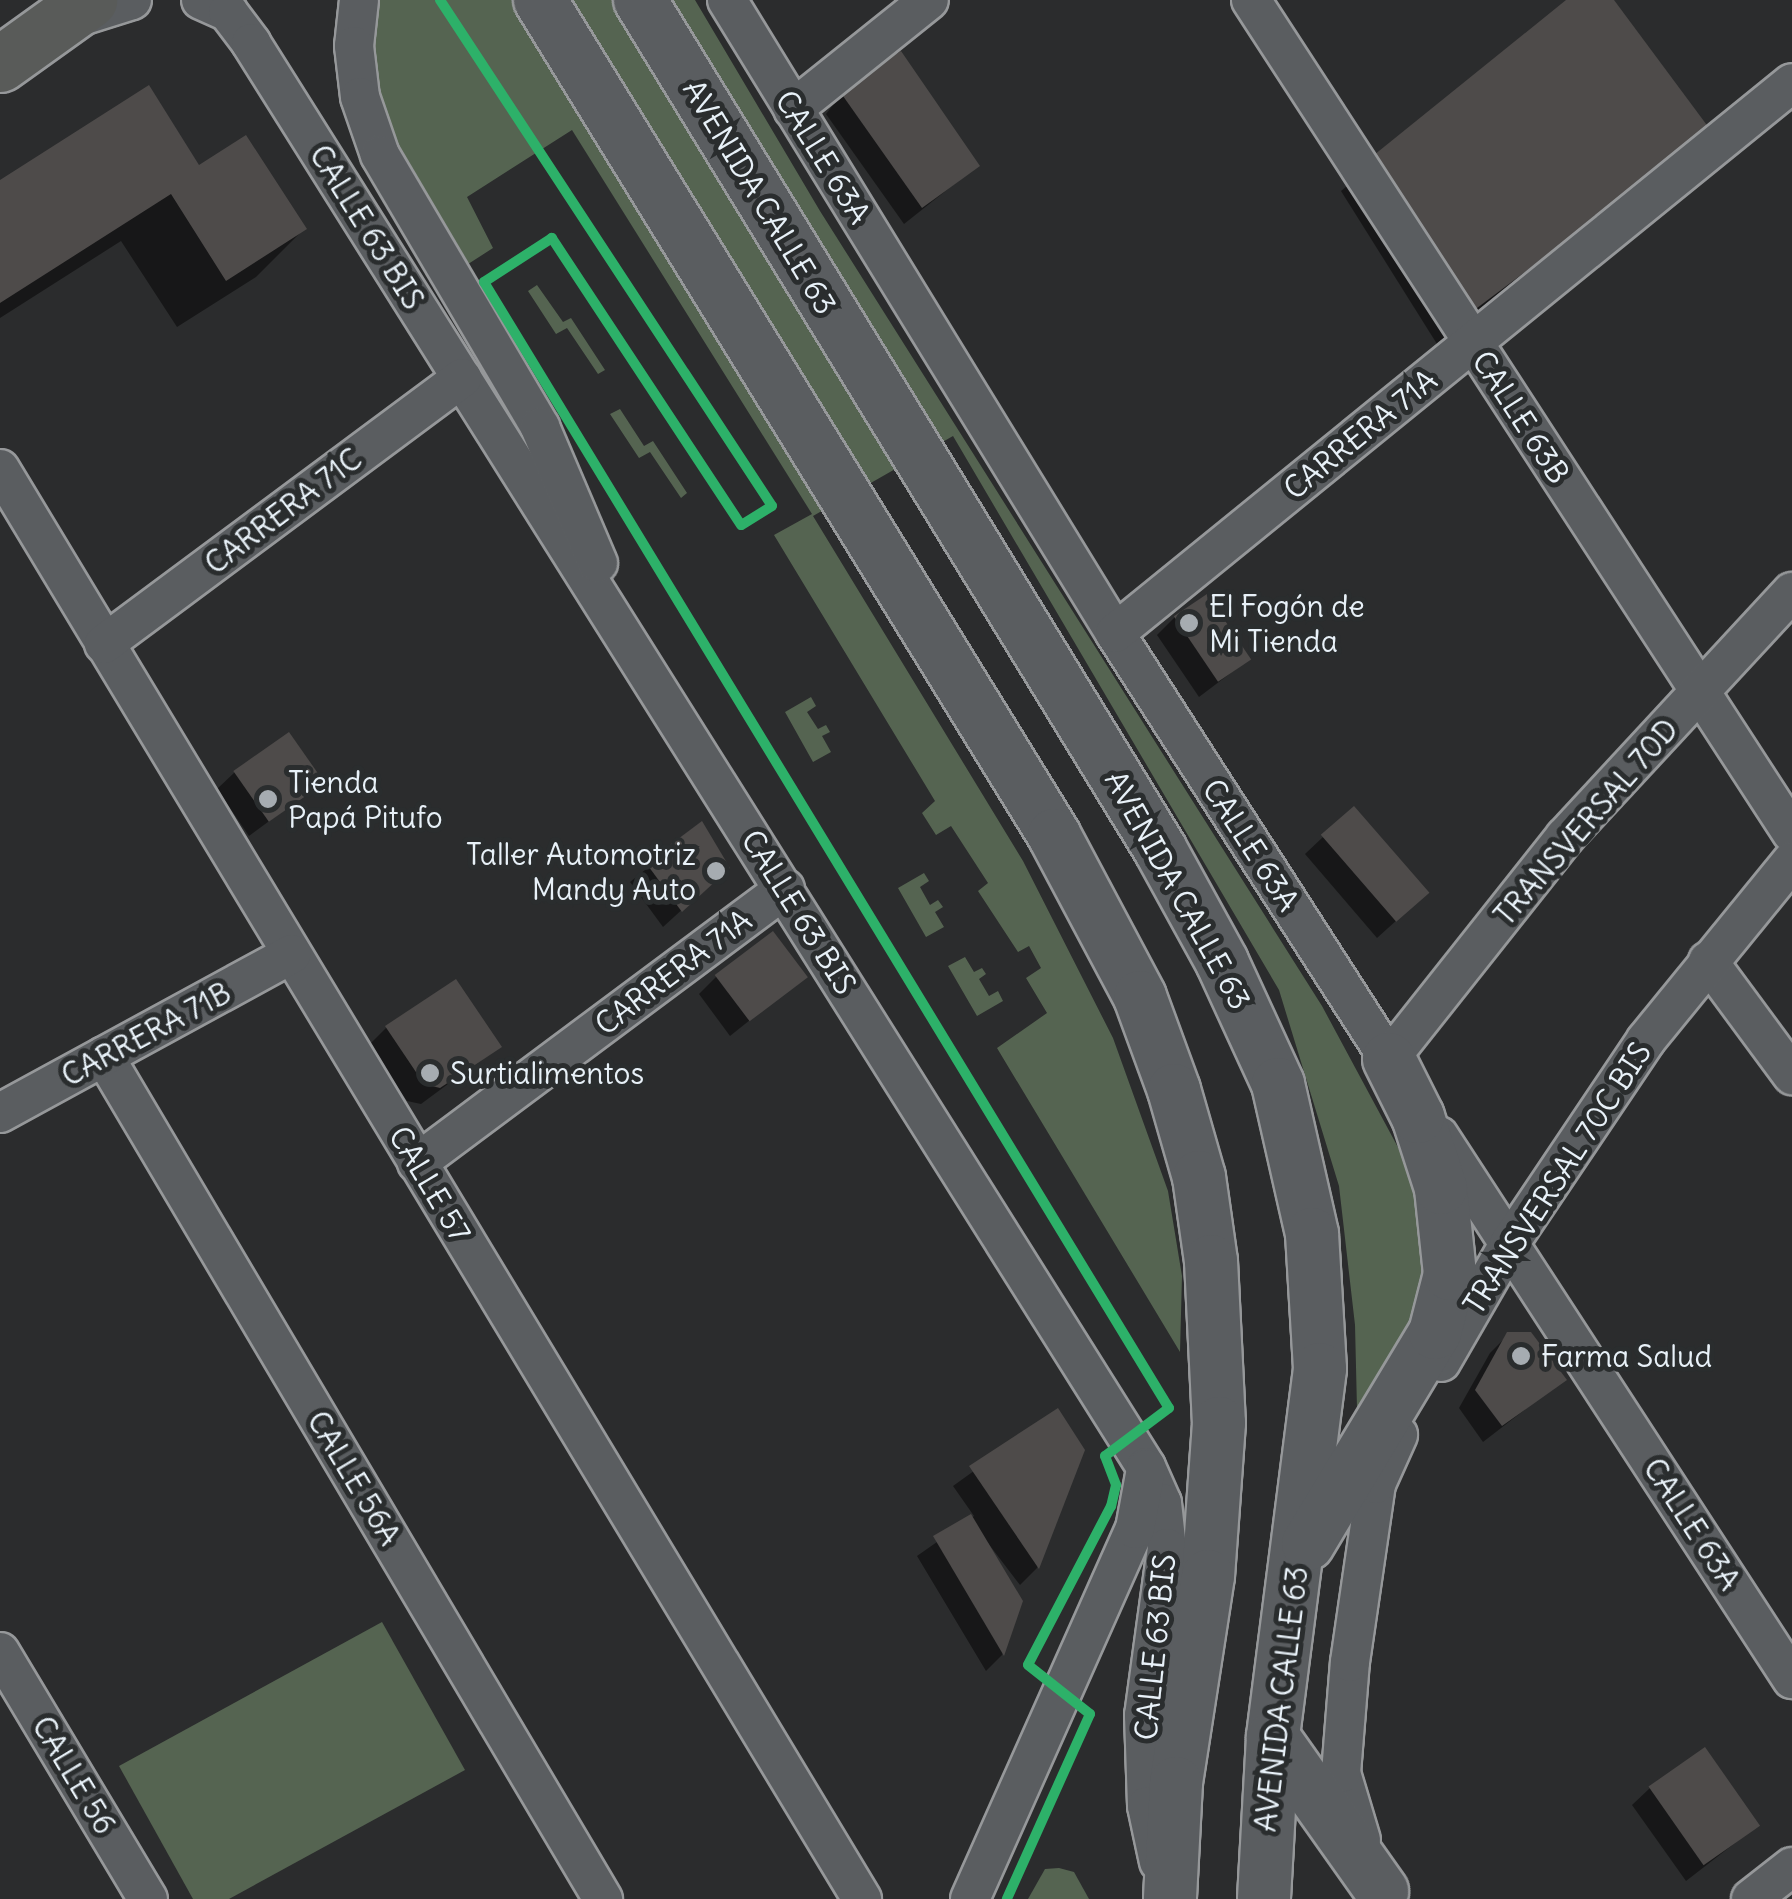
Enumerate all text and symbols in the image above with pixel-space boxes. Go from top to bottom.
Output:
street label: AVENIDA CALLE 63 [676,73,844,321]
street label: CALLE 63A [768,84,878,230]
street label: CALLE 63 BIS [302,138,432,316]
street label: CALLE 63B [1465,344,1577,490]
street label: CARRERA 71A [1276,361,1444,507]
street label: CARRERA 71C [198,440,368,582]
place label: El Fogón de Mi Tienda [1209,588,1365,658]
marker: El Fogón de Mi Tienda [1178,612,1200,634]
street label: TRANSVERSAL 70D [1486,711,1686,933]
place label: Tienda Papá Pitufo [288,764,442,834]
street label: AVENIDA CALLE 63 [1098,765,1258,1015]
street label: CALLE 63A [1195,772,1307,918]
marker: Tienda Papá Pitufo [257,788,279,810]
street label: CALLE 63 BIS [734,823,864,1001]
place label: Taller Automotriz Mandy Auto [466,836,696,906]
marker: Taller Automotriz Mandy Auto [705,860,727,882]
street label: CARRERA 71A [588,902,758,1042]
street label: CARRERA 71B [55,974,237,1094]
street label: TRANSVERSAL 70C BIS [1456,1035,1658,1321]
place label: Surtialimentos [450,1055,644,1091]
marker: Surtialimentos [419,1062,441,1084]
street label: CALLE 57 [382,1120,478,1248]
place label: Farma Salud [1541,1338,1712,1374]
marker: Farma Salud [1510,1345,1532,1367]
street label: CALLE 56A [300,1404,408,1552]
street label: CALLE 63A [1636,1451,1748,1597]
street label: CALLE 63 BIS [1127,1552,1183,1742]
street label: AVENIDA CALLE 63 [1247,1564,1315,1834]
street label: CALLE 56 [25,1710,123,1840]

